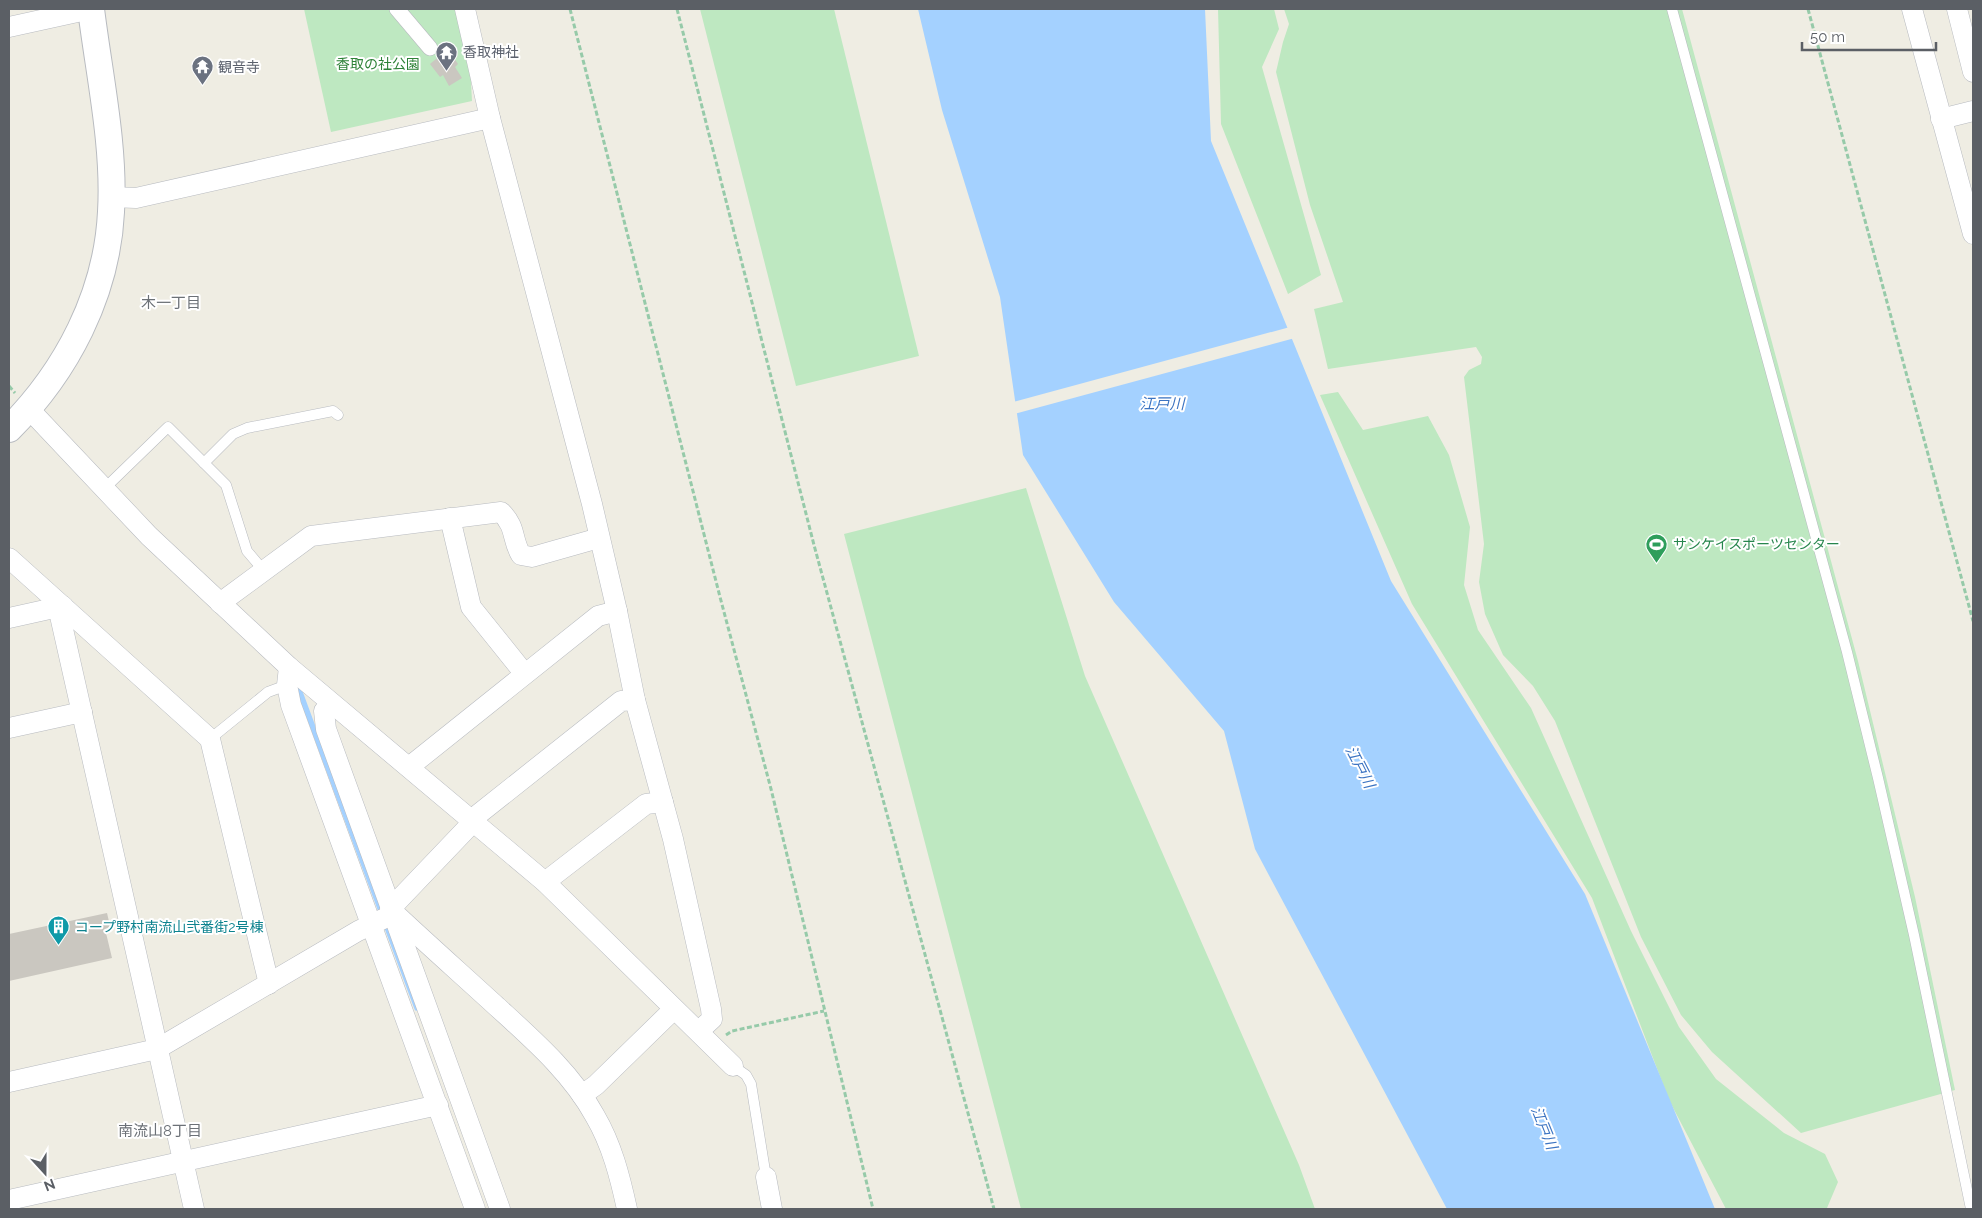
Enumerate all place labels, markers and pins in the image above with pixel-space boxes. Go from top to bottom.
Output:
temple icon: 香取神社 [435,40,459,71]
place label: 香取神社 [463,44,519,60]
temple icon: 観音寺 [190,55,214,86]
place label: 観音寺 [218,59,260,75]
sports icon: サンケイスポーツセンター [1645,532,1669,563]
place label: サンケイスポーツセンター [1673,536,1840,552]
building icon: コープ野村南流山弐番街2号棟 [47,915,71,946]
place label: コープ野村南流山弐番街2号棟 [75,919,263,935]

